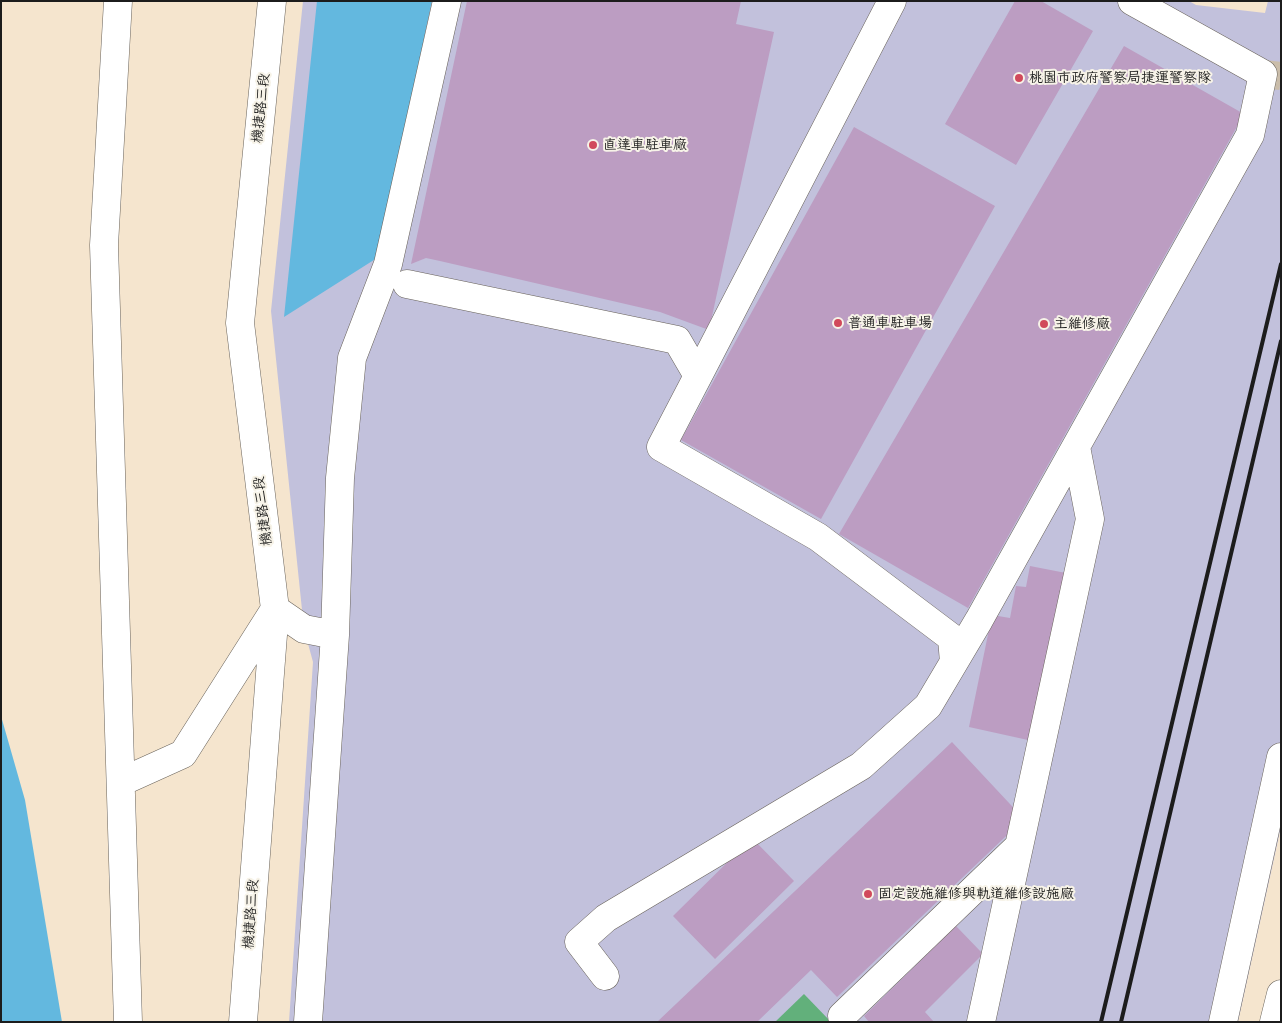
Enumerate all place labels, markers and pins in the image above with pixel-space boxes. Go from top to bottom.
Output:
place label: 桃園市政府警察局捷運警察隊 [1029,70,1211,86]
marker: 桃園市政府警察局捷運警察隊 [1013,72,1025,84]
place label: 直達車駐車廠 [603,137,687,153]
marker: 直達車駐車廠 [587,139,599,151]
place label: 普通車駐車場 [848,315,932,331]
place label: 主維修廠 [1054,316,1110,332]
marker: 普通車駐車場 [832,317,844,329]
marker: 主維修廠 [1038,318,1050,330]
place label: 固定設施維修與軌道維修設施廠 [878,886,1074,902]
marker: 固定設施維修與軌道維修設施廠 [862,888,874,900]

